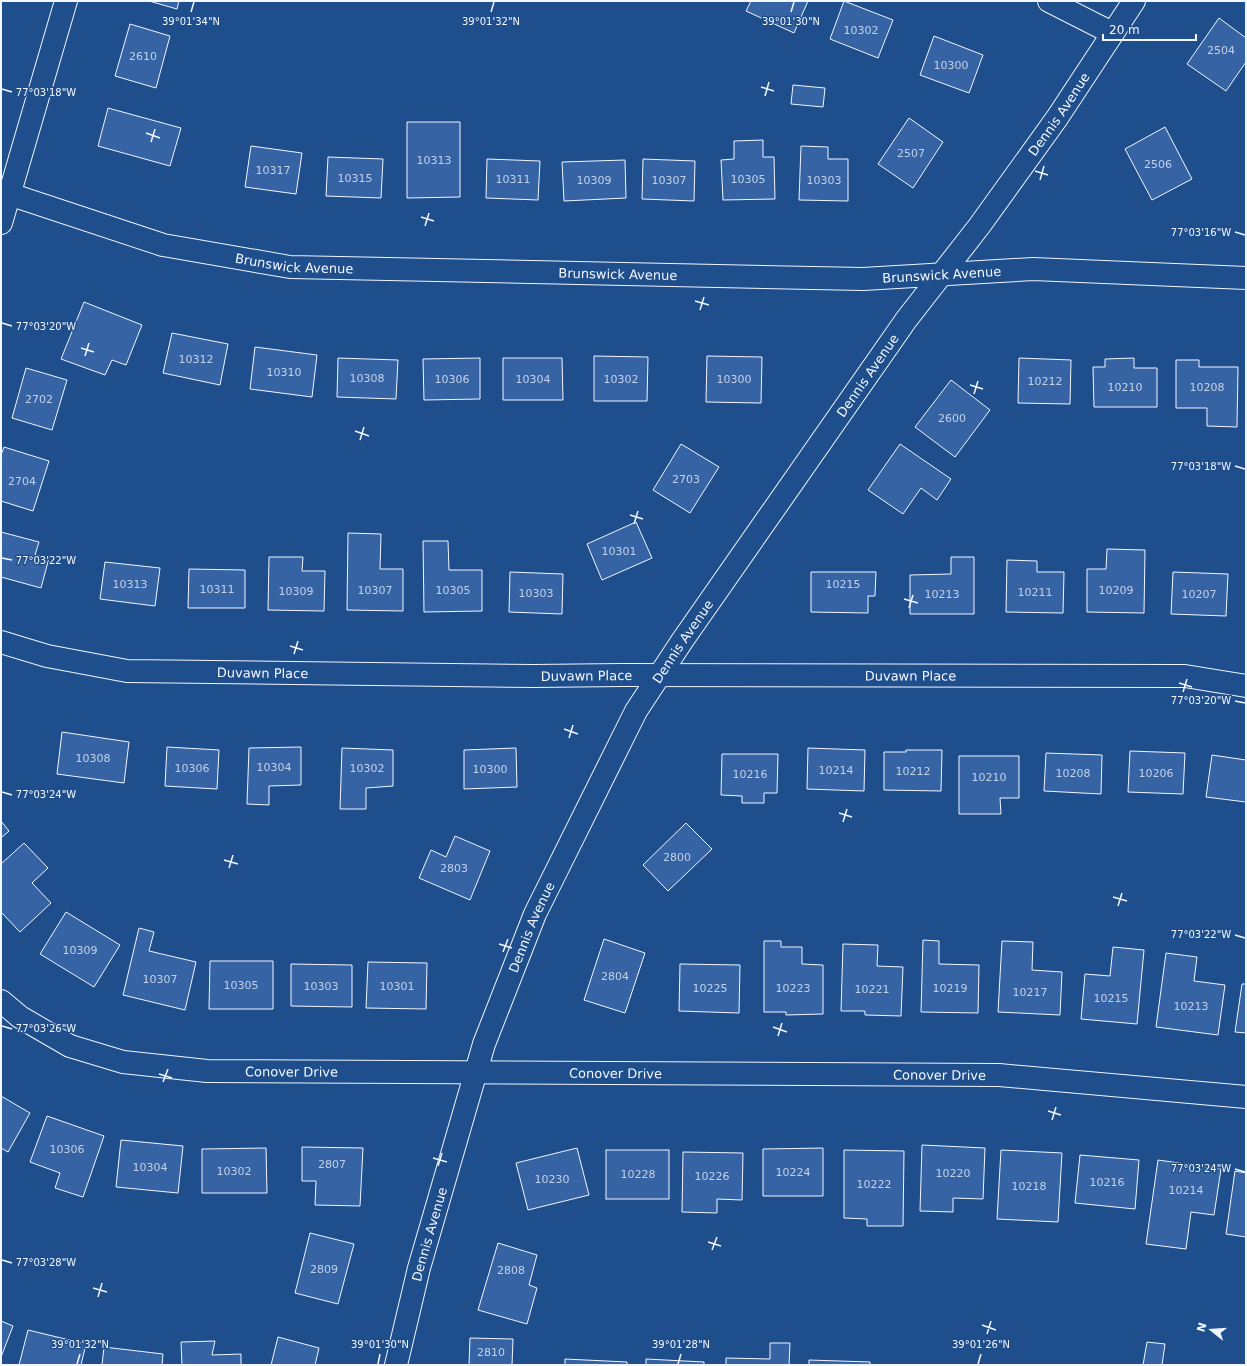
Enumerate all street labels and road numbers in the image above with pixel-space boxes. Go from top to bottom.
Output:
street label: Dennis Avenue [1025,70,1092,158]
street label: Brunswick Avenue [234,250,354,276]
street label: Brunswick Avenue [882,263,1002,285]
street label: Brunswick Avenue [558,265,678,283]
street label: Dennis Avenue [833,331,901,420]
street label: Dennis Avenue [649,597,716,686]
street label: Duvawn Place [217,665,308,681]
street label: Duvawn Place [541,667,632,683]
street label: Duvawn Place [865,668,956,683]
street label: Dennis Avenue [505,879,557,975]
street label: Conover Drive [245,1064,338,1079]
street label: Conover Drive [569,1065,662,1081]
street label: Conover Drive [893,1067,986,1082]
street label: Dennis Avenue [409,1185,450,1283]

